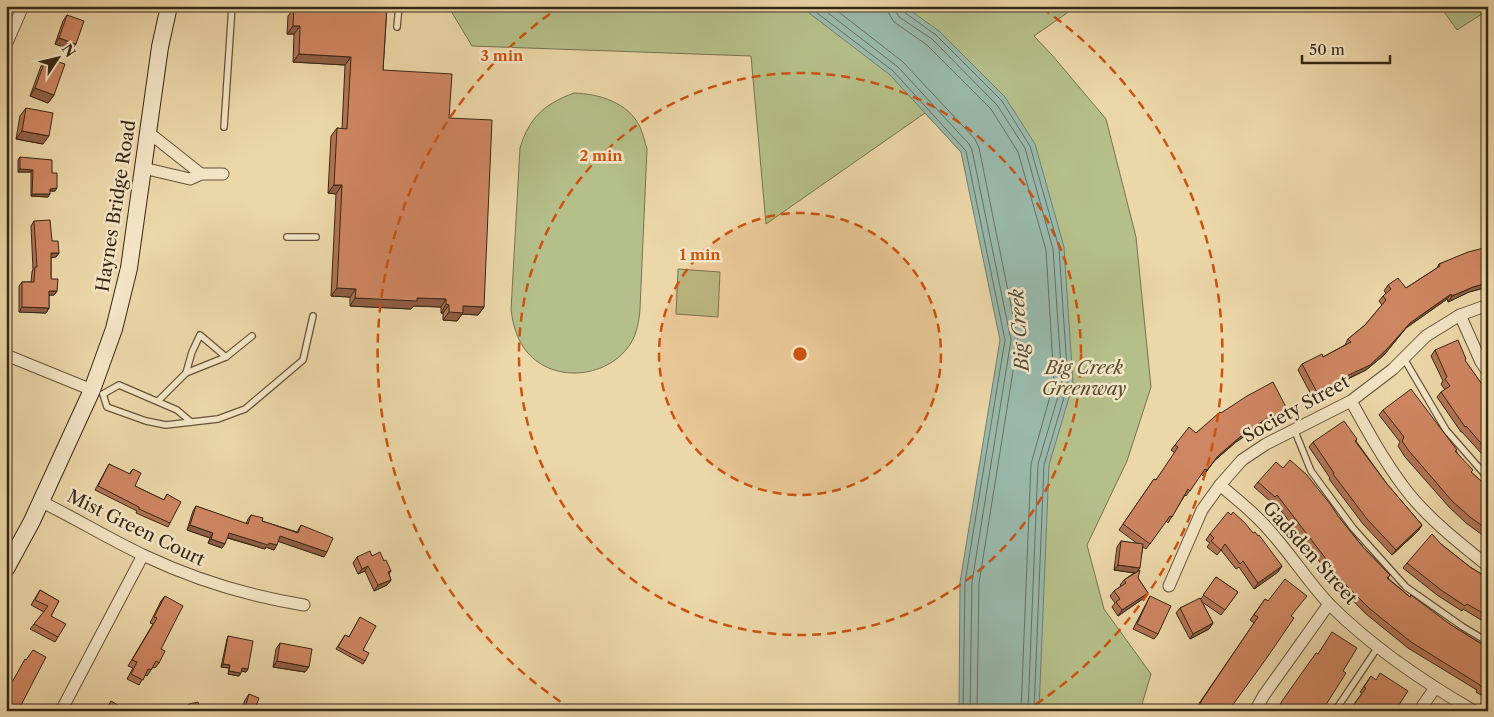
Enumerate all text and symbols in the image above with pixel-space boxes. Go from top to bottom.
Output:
north arrow [32,32,82,82]
scale bar [1302,32,1389,64]
text: N [58,40,80,61]
text: 50 m [1309,40,1345,59]
text: 3 min [481,46,524,65]
street label: Haynes Bridge Road [92,118,140,293]
text: 2 min [579,146,623,165]
text: 1 min [679,245,721,264]
water label: Big Creek [1005,288,1034,374]
centre of rings [791,345,809,363]
park label: Big Creek Greenway [1042,357,1126,400]
street label: Society Street [1239,370,1354,447]
street label: Mist Green Court [64,485,209,571]
street label: Gadsden Street [1258,497,1362,609]

